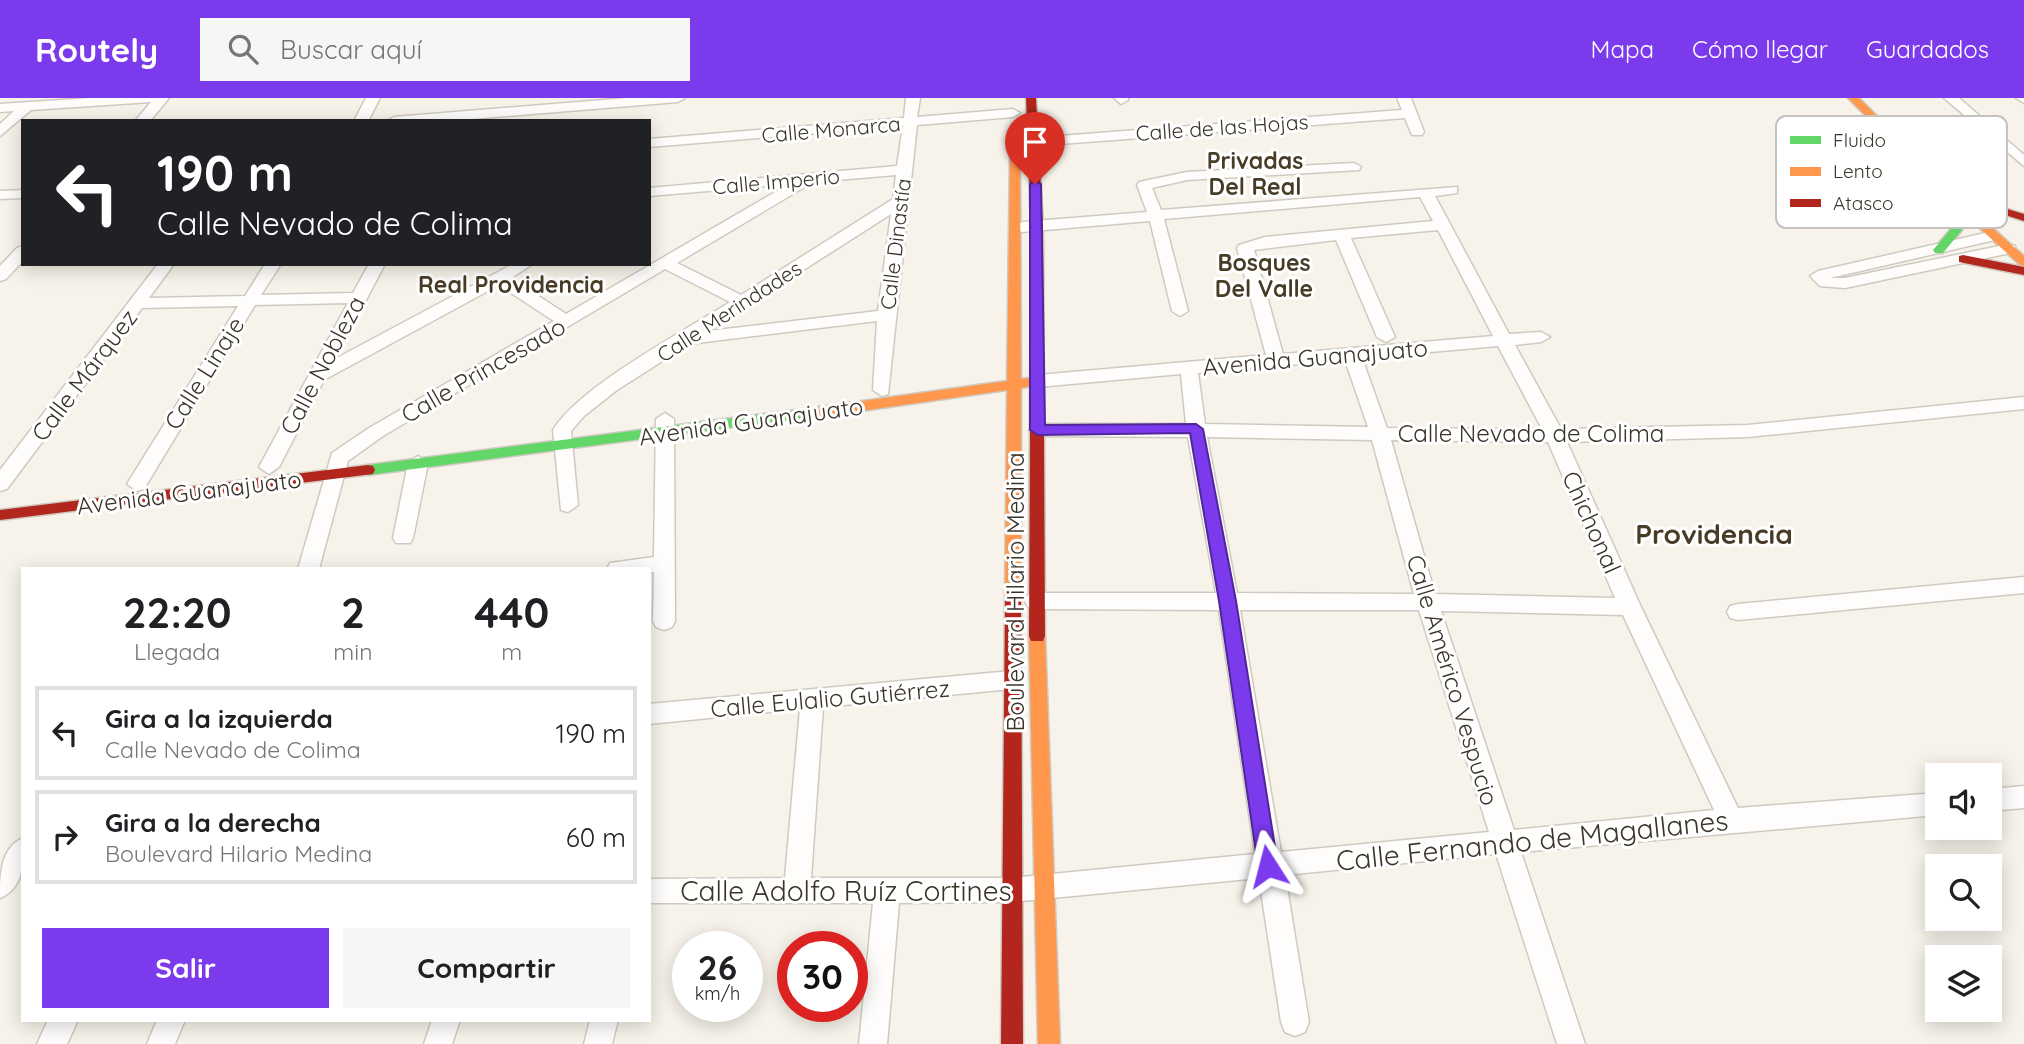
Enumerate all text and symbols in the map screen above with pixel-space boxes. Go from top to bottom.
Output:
search box [200,18,690,81]
text: Routely [35,29,158,70]
icon: search [224,30,262,68]
text: Buscar aquí [280,33,422,66]
text: Mapa [1591,34,1654,64]
text: Cómo llegar [1692,34,1828,64]
text: Guardados [1866,34,1989,64]
street label: Calle de las Hojas [1135,108,1309,146]
street label: Calle Monarca [760,110,902,148]
pin [1005,112,1065,184]
legend [1776,116,2007,228]
icon: arrive [1016,123,1054,161]
text: Fluido [1833,128,1886,152]
text: 190 m [157,142,293,203]
district label: Privadas Del Real [1207,146,1303,201]
icon: left [42,147,133,238]
text: Lento [1833,159,1883,183]
street label: Calle Imperio [711,162,841,200]
street label: Calle Dinastía [874,177,916,311]
text: Atasco [1833,191,1893,215]
text: Calle Nevado de Colima [157,203,513,243]
district label: Bosques Del Valle [1215,248,1313,303]
street label: Calle Merindades [652,255,806,367]
district label: Real Providencia [418,270,604,299]
street label: Calle Nobleza [273,291,371,439]
street label: Calle Márquez [25,303,143,447]
street label: Calle Linaje [157,311,251,435]
street label: Calle Princesado [396,311,570,429]
street label: Avenida Guanajuato [1201,332,1429,382]
street label: Avenida Guanajuato [637,390,865,452]
street label: Calle Nevado de Colima [1398,418,1664,448]
street label: Boulevard Hilario Medina [1000,453,1030,731]
street label: Avenida Guanajuato [75,463,303,521]
street label: Chichonal [1556,466,1628,578]
district label: Providencia [1635,516,1793,551]
street label: Calle Américo Vespucio [1401,551,1505,809]
text: 22:20 [123,586,232,639]
text: 2 [341,586,365,639]
text: 440 [474,586,549,639]
text: Llegada [134,637,220,666]
text: min [333,637,372,666]
text: m [501,637,522,666]
street label: Calle Eulalio Gutiérrez [709,673,951,723]
text: Gira a la izquierda [105,702,333,735]
icon: left [46,714,84,752]
text: 190 m [556,717,626,750]
text: Calle Nevado de Colima [105,735,361,764]
map controls [1925,763,2002,1022]
button: sound [1925,763,2002,840]
street label: Calle Fernando de Magallanes [1334,802,1730,878]
text: Gira a la derecha [105,806,321,839]
icon: right [46,818,84,856]
text: 60 m [566,821,626,854]
position arrow [1231,829,1305,903]
text: Boulevard Hilario Medina [105,839,372,868]
button: search [1925,854,2002,931]
street label: Calle Adolfo Ruíz Cortines [680,873,1012,908]
button: Salir [42,928,329,1008]
button: Compartir [343,928,630,1008]
speed limit sign: 30 [777,931,868,1022]
text: 26 [698,945,737,989]
button: layers [1925,945,2002,1022]
text: km/h [695,982,740,1005]

